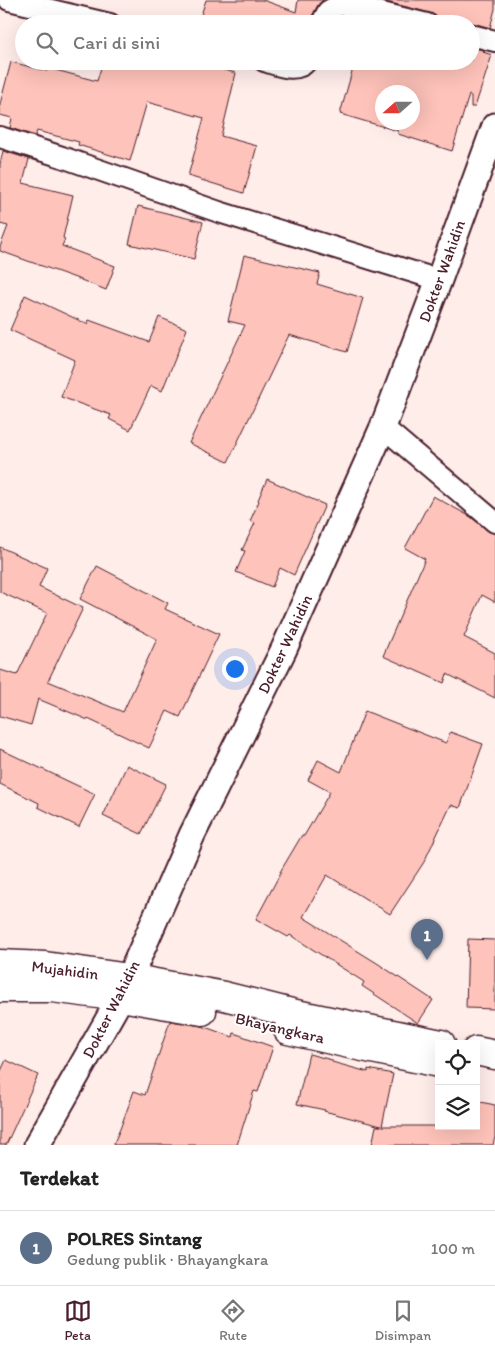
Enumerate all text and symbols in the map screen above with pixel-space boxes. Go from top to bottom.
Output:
search box [15,15,480,70]
icon: search [33,29,61,57]
text: Cari di sini [73,31,160,54]
north arrow [375,85,420,130]
street label: Dokter Wahidin [415,217,469,325]
street label: Dokter Wahidin [254,591,316,697]
your location [222,656,248,682]
pin: 1 [411,919,443,960]
street label: Mujahidin [30,956,100,984]
street label: Dokter Wahidin [78,957,144,1061]
street label: Bhayangkara [233,1008,327,1048]
map controls [435,1040,480,1130]
button: locate [435,1040,480,1085]
button: layers [435,1085,480,1130]
text: Terdekat [20,1165,99,1190]
text: POLRES Sintang [67,1227,202,1250]
text: 1 [32,1239,40,1258]
text: 100 m [431,1239,475,1258]
text: Gedung publik · Bhayangkara [67,1250,268,1269]
tab: Peta [64,1297,92,1344]
tab: Rute [219,1297,247,1344]
tab: Disimpan [375,1297,431,1344]

